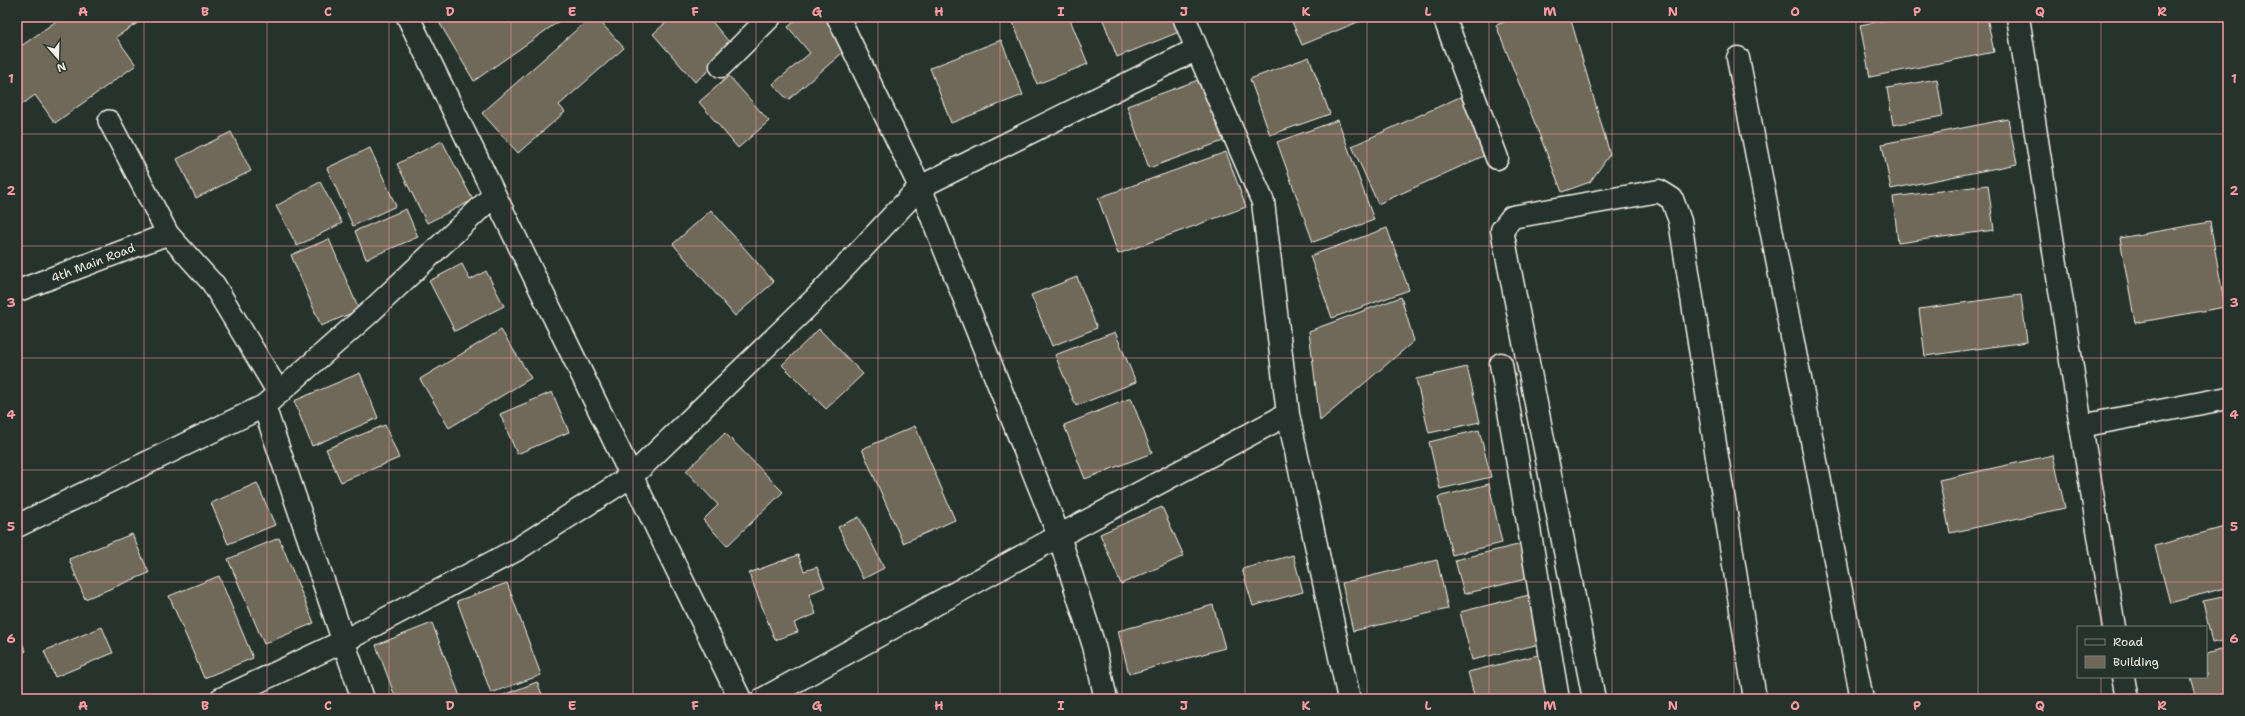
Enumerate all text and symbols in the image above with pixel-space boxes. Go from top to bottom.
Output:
text: A [78,3,88,20]
text: B [201,3,209,20]
text: C [324,3,332,20]
text: D [445,3,455,20]
text: E [568,3,577,20]
text: F [691,3,699,20]
text: G [812,3,823,20]
text: H [934,3,944,20]
text: I [1057,3,1065,20]
text: J [1180,3,1188,20]
text: K [1302,3,1311,20]
text: L [1424,3,1432,20]
text: M [1543,3,1557,20]
text: N [1668,3,1678,20]
text: O [1790,3,1800,20]
text: P [1913,3,1921,20]
text: Q [2035,3,2045,20]
text: R [2157,3,2167,20]
north arrow [38,38,78,78]
text: N [54,58,68,76]
text: 1 [8,70,14,87]
text: 1 [2231,70,2237,87]
text: 2 [6,182,16,199]
text: 2 [2229,182,2239,199]
street label: 4th Main Road [49,240,138,286]
text: 3 [6,294,16,311]
text: 3 [2229,294,2239,311]
text: 4 [6,406,16,423]
text: 4 [2229,406,2239,423]
text: 5 [7,518,15,535]
text: 5 [2230,518,2238,535]
legend [2077,626,2207,678]
text: 6 [6,630,16,647]
text: 6 [2229,630,2239,647]
text: Road [2113,634,2144,650]
text: Building [2113,654,2159,670]
text: A [78,697,88,714]
text: B [201,697,209,714]
text: C [324,697,332,714]
text: D [445,697,455,714]
text: E [568,697,577,714]
text: F [691,697,699,714]
text: G [812,697,823,714]
text: H [934,697,944,714]
text: I [1057,697,1065,714]
text: J [1180,697,1188,714]
text: K [1302,697,1311,714]
text: L [1424,697,1432,714]
text: M [1543,697,1557,714]
text: N [1668,697,1678,714]
text: O [1790,697,1800,714]
text: P [1913,697,1921,714]
text: Q [2035,697,2045,714]
text: R [2157,697,2167,714]

